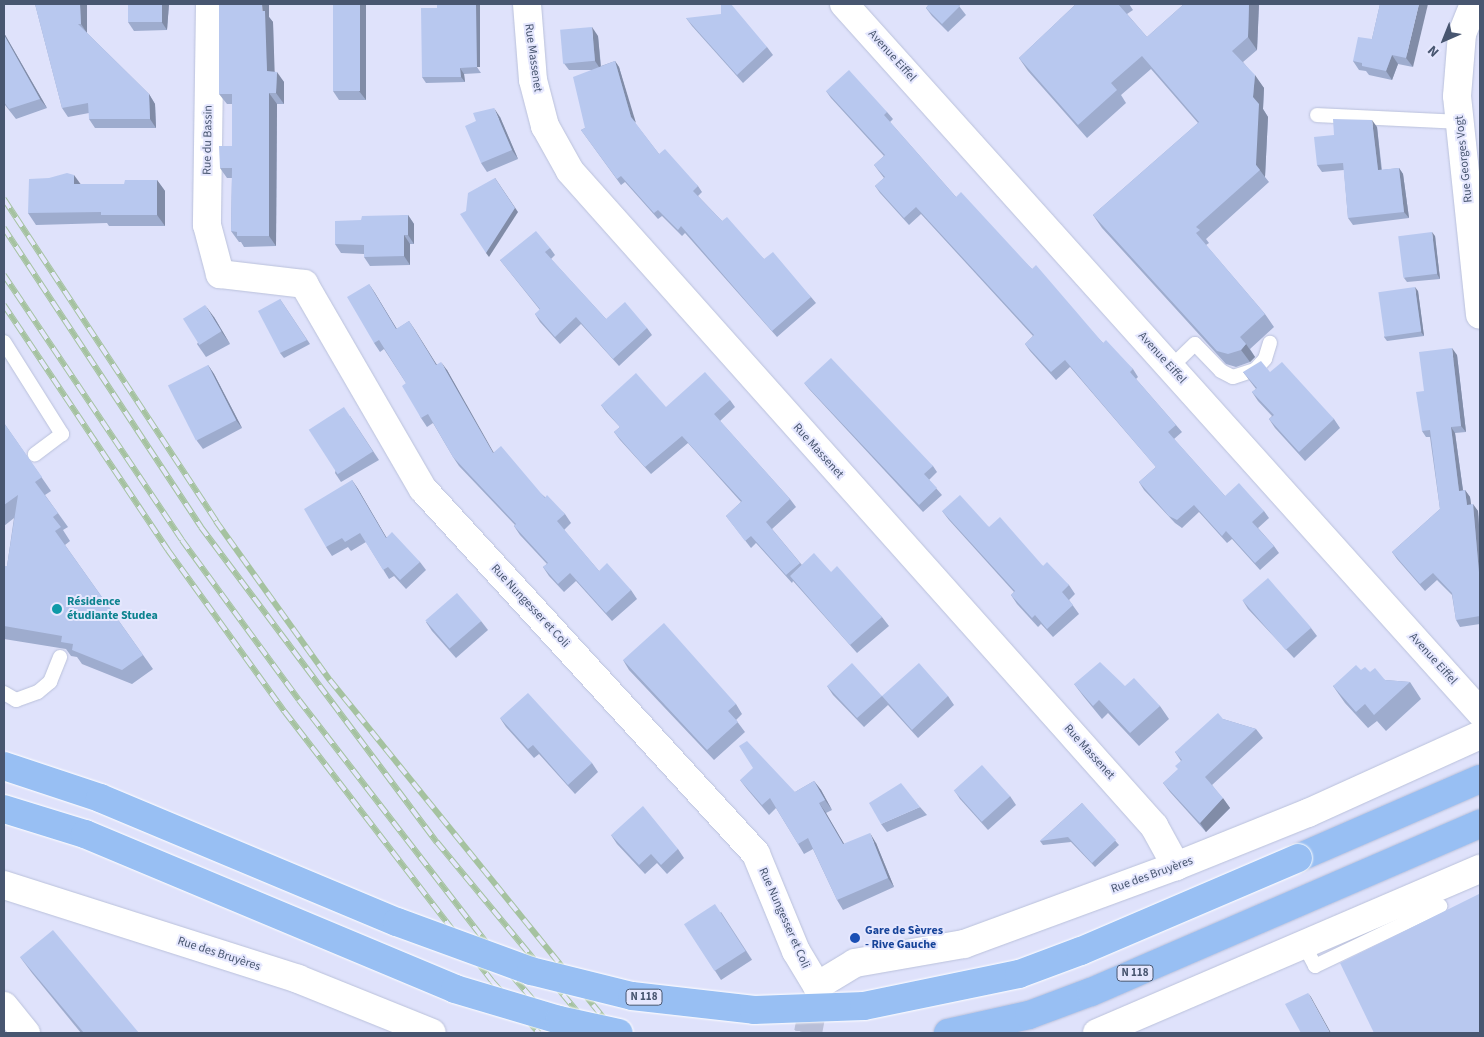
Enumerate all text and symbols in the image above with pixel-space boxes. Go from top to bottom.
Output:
north arrow [1419,15,1469,65]
street label: Rue Massenet [521,23,545,93]
street label: Avenue Eiffel [865,27,919,85]
text: N [1423,40,1444,61]
street label: Rue du Bassin [200,105,216,175]
street label: Rue Georges Vogt [1452,115,1476,203]
street label: Avenue Eiffel [1135,329,1189,387]
street label: Rue Massenet [790,421,846,481]
street label: Rue Nungesser et Coli [488,561,572,651]
place label: Résidence étudiante Studea [67,595,158,623]
marker: Résidence étudiante Studea [51,603,63,615]
street label: Avenue Eiffel [1406,630,1460,688]
street label: Rue Massenet [1061,722,1117,782]
street label: Rue des Bruyères [1109,854,1195,896]
street label: Rue Nungesser et Coli [755,865,813,971]
place label: Gare de Sèvres - Rive Gauche [865,924,943,952]
marker: Gare de Sèvres - Rive Gauche [849,932,861,944]
street label: Rue des Bruyères [176,934,262,974]
road number: N 118 [1116,964,1154,981]
road number: N 118 [625,989,663,1006]

